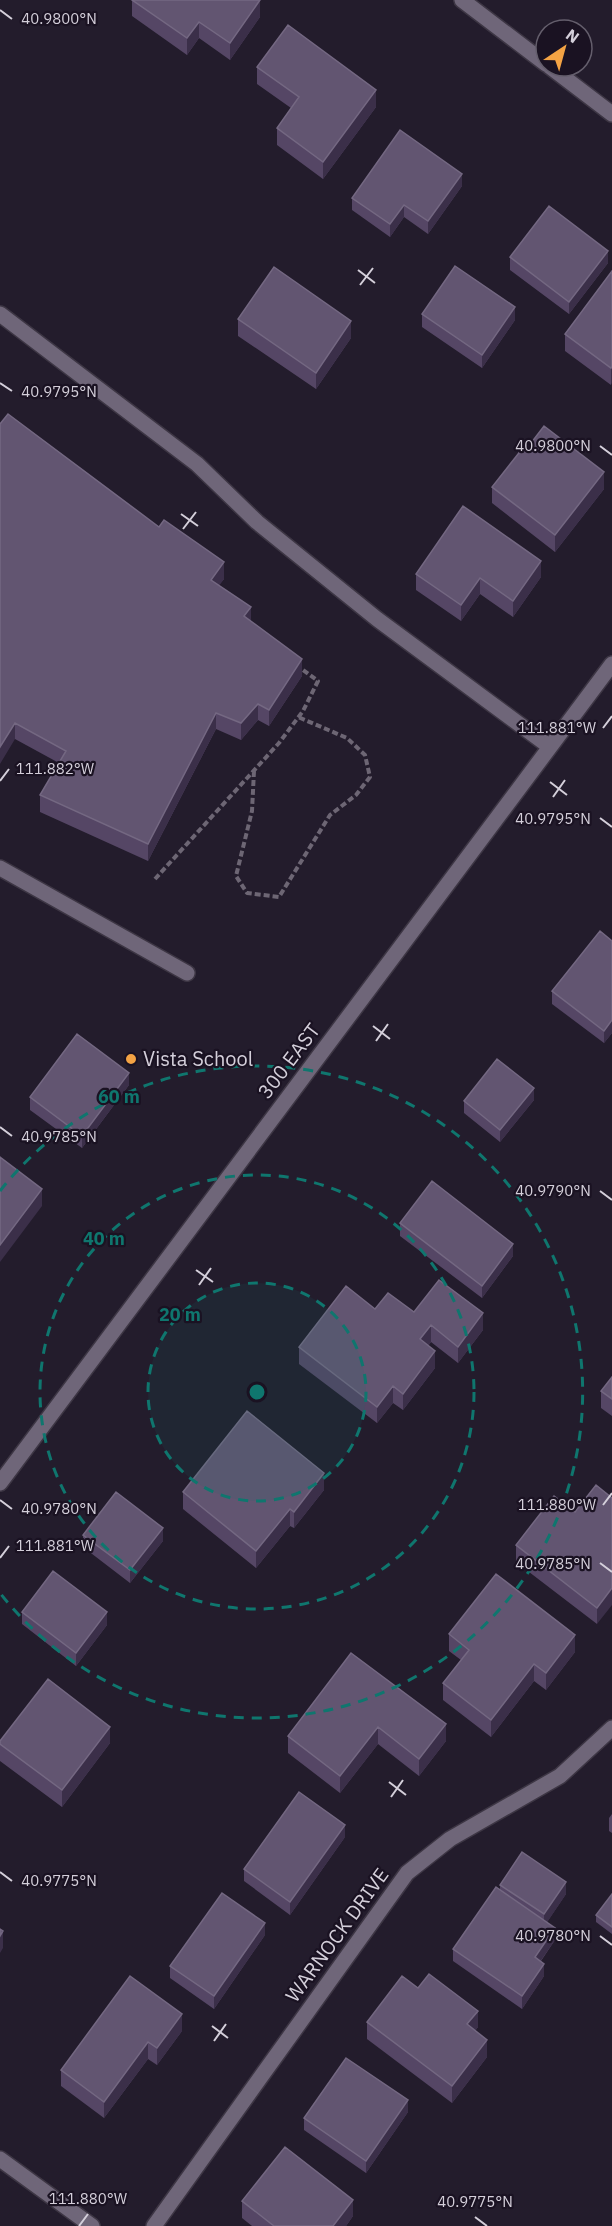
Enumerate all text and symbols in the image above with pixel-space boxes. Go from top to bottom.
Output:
text: 40.9800°N [21,9,97,28]
north arrow [534,18,594,78]
text: N [562,24,583,47]
text: 40.9795°N [21,382,97,401]
text: 40.9800°N [515,436,591,455]
text: 111.881°W [518,718,597,737]
text: 111.882°W [16,759,95,778]
text: 40.9795°N [515,809,591,828]
street label: 300 EAST [251,1017,326,1104]
place label: Vista School [143,1045,253,1072]
marker: Vista School [124,1052,138,1066]
text: 60 m [98,1085,140,1108]
text: 40.9785°N [21,1127,97,1146]
text: 40.9790°N [515,1181,591,1200]
text: 40 m [83,1227,125,1250]
text: 20 m [159,1303,201,1326]
centre of rings [247,1382,267,1402]
text: 111.880°W [518,1495,597,1514]
text: 40.9780°N [21,1499,97,1518]
text: 111.881°W [16,1536,95,1555]
text: 40.9785°N [515,1554,591,1573]
street label: WARNOCK DRIVE [279,1862,394,2007]
text: 40.9775°N [21,1871,97,1890]
text: 40.9780°N [515,1926,591,1945]
text: 111.880°W [49,2189,128,2208]
text: 40.9775°N [437,2192,513,2211]

